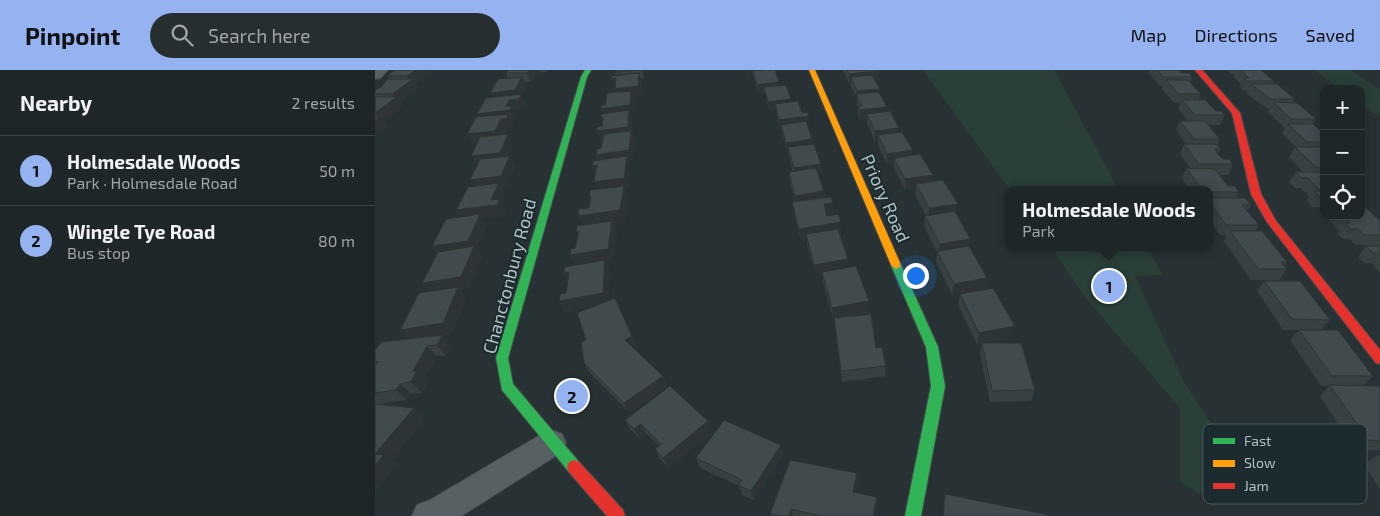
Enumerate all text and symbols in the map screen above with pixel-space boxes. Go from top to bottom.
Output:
search box [150,13,500,58]
text: Pinpoint [25,21,120,50]
icon: search [168,21,196,49]
text: Search here [208,24,310,47]
text: Map [1130,24,1167,46]
text: Directions [1195,24,1278,46]
text: Saved [1306,24,1355,46]
map controls [1320,85,1365,220]
button: + [1320,85,1365,130]
text: Nearby [20,90,92,115]
text: 2 results [292,93,355,112]
button: − [1320,130,1365,175]
text: Holmesdale Woods [67,150,240,173]
street label: Priory Road [857,150,915,246]
text: 1 [33,161,39,180]
text: 50 m [319,161,355,180]
text: Park · Holmesdale Road [67,173,237,192]
button: locate [1320,175,1365,220]
popup [1005,186,1213,251]
street label: Chanctonbury Road [478,196,540,356]
text: Holmesdale Woods [1022,198,1196,221]
text: Wingle Tye Road [67,220,215,243]
text: Park [1022,221,1055,240]
text: 2 [31,231,41,250]
text: 80 m [318,231,355,250]
text: Bus stop [67,243,130,262]
your location [903,263,929,289]
pin: 1 [1093,267,1125,305]
pin: 2 [556,377,588,415]
legend [1203,424,1367,504]
text: Fast [1244,432,1271,449]
text: Slow [1244,454,1276,471]
text: Jam [1244,477,1269,494]

